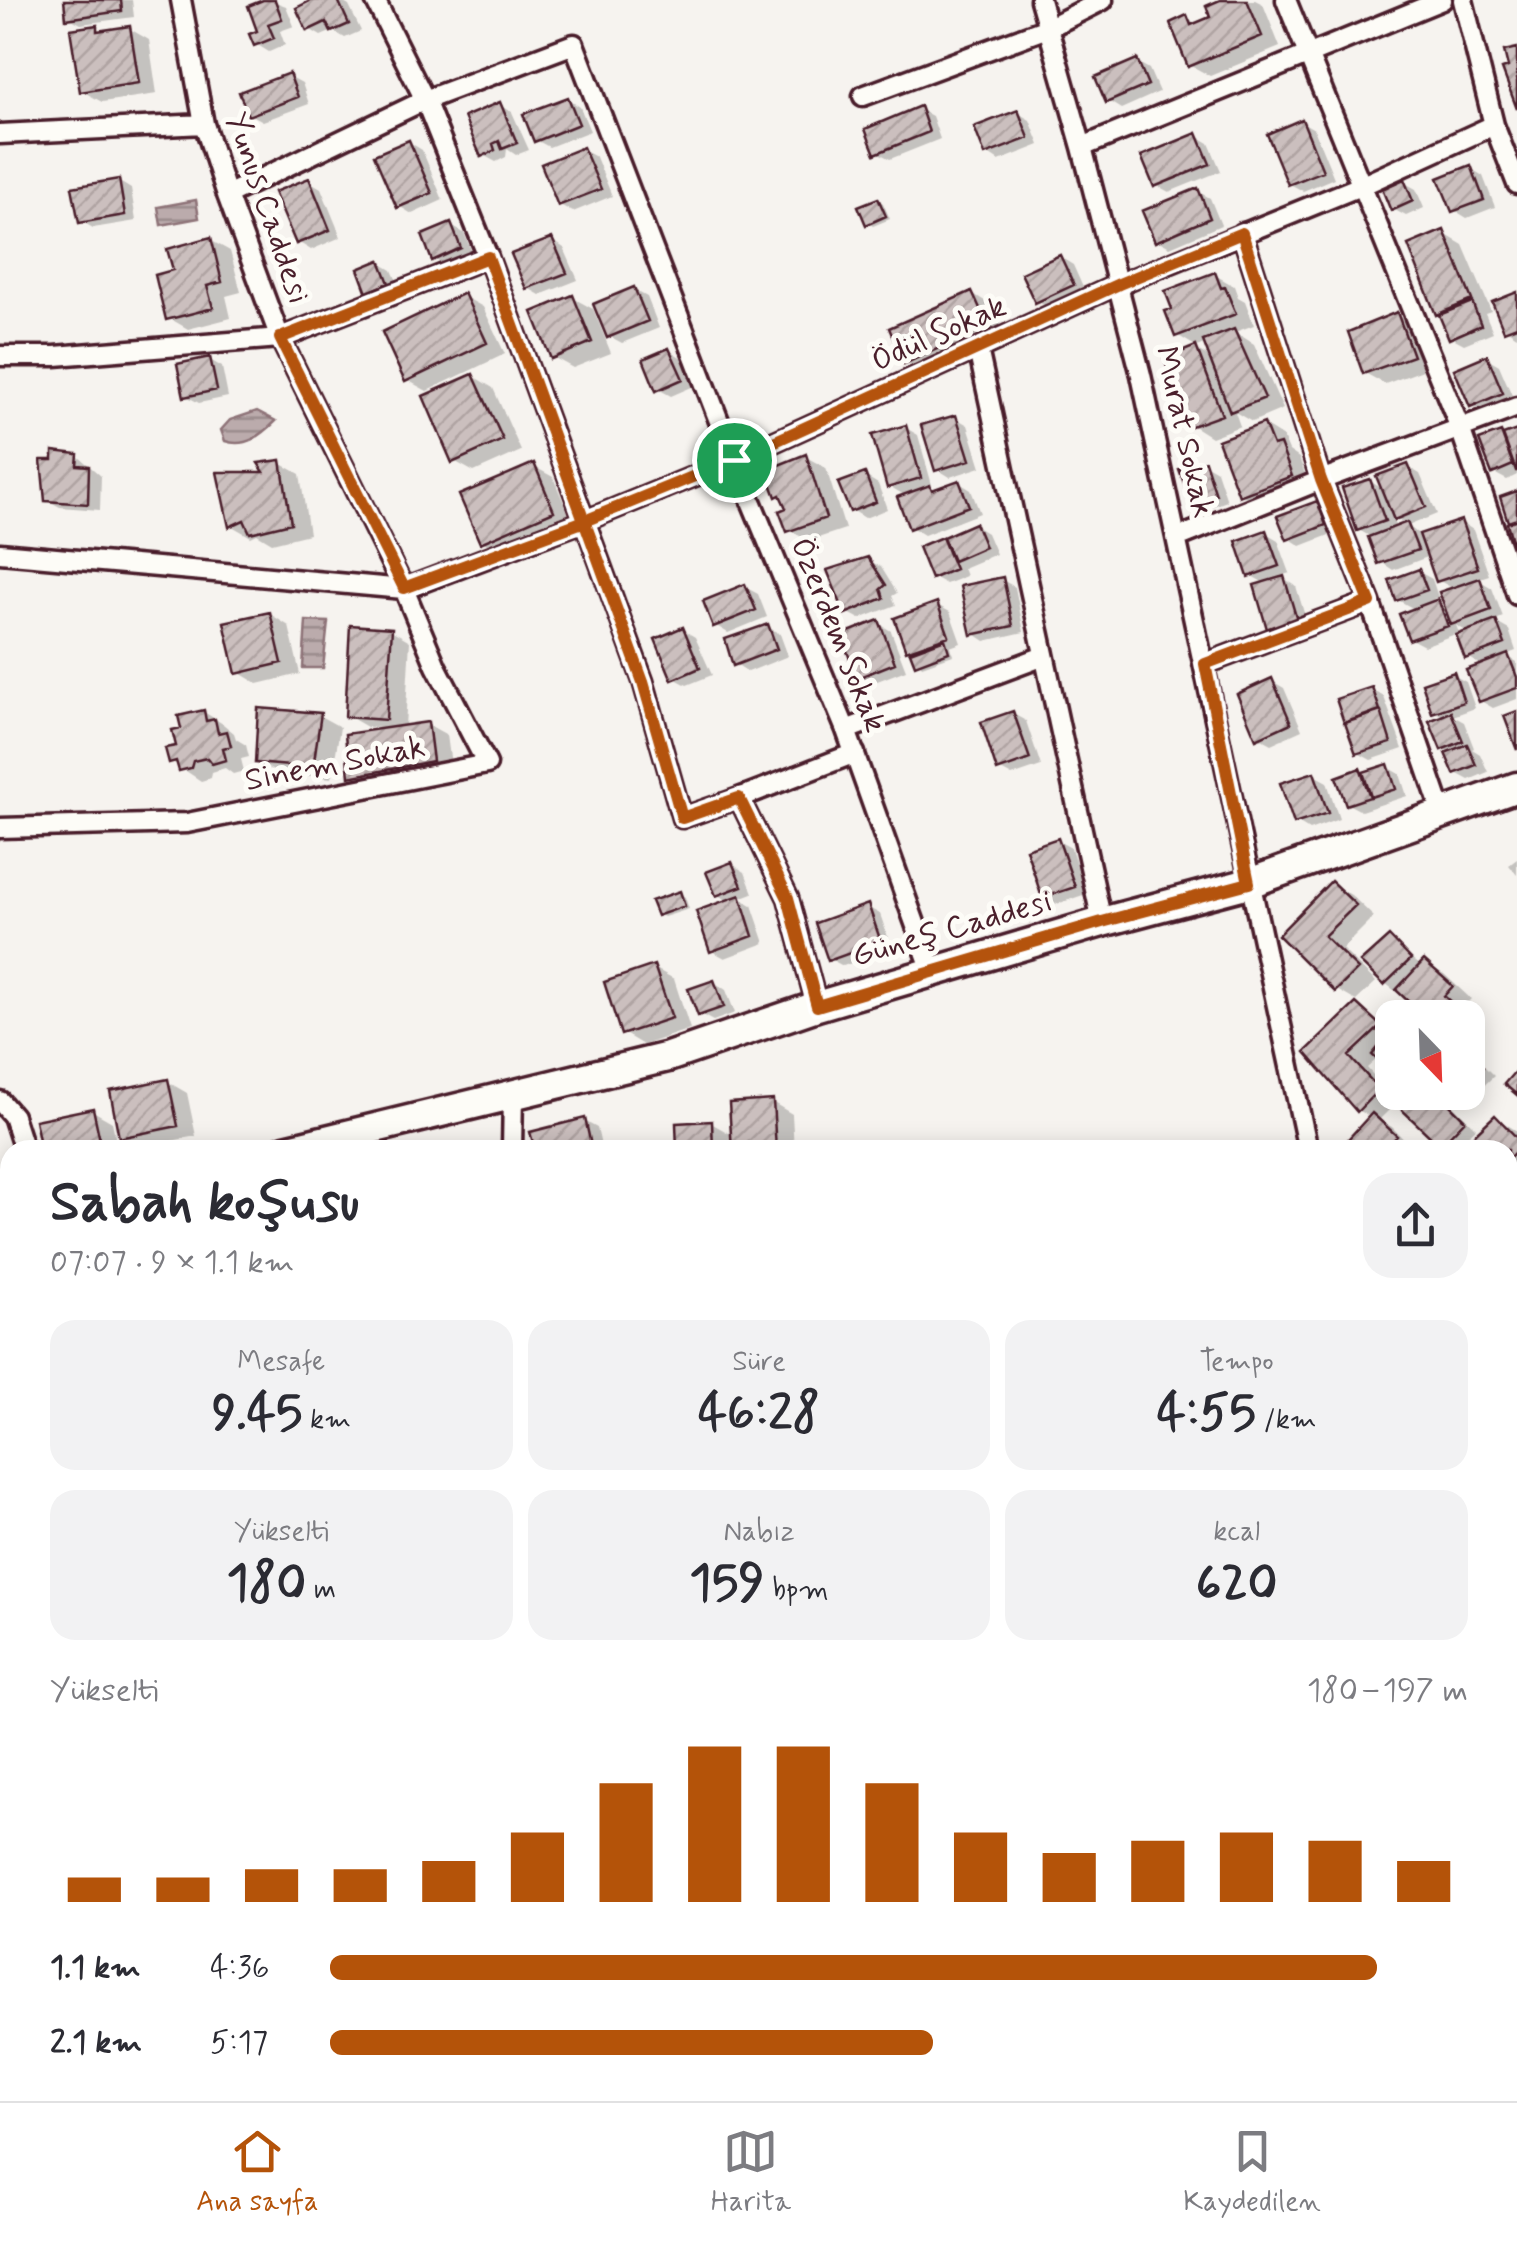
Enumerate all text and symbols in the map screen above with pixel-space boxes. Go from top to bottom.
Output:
street label: Yunus Caddesi [215,107,319,309]
street label: Ödül Sokak [865,286,1013,382]
street label: Murat Sokak [1144,342,1224,522]
pin [692,418,777,503]
icon: arrive [707,433,762,488]
street label: Özerdem Sokak [780,532,896,738]
street label: Sinem Sokak [241,726,429,802]
street label: Güneş Caddesi [847,880,1057,978]
north arrow [1375,1000,1485,1110]
map controls [1375,1000,1485,1110]
text: Sabah koşusu [50,1168,359,1240]
button: share [1363,1173,1468,1278]
text: 07:07 · 9 × 1.1 km [50,1242,294,1284]
text: Mesafe [237,1344,325,1381]
text: Süre [732,1344,786,1381]
text: Tempo [1200,1344,1274,1381]
text: 9.45 [212,1381,302,1447]
text: 46:28 [698,1381,820,1447]
text: 4:55 [1157,1381,1256,1447]
text: km [302,1402,351,1439]
text: /km [1256,1402,1317,1439]
text: Yükselti [234,1514,329,1551]
text: Nabız [723,1514,795,1551]
text: kcal [1213,1514,1260,1551]
text: 180 [226,1551,306,1617]
text: 159 [689,1551,765,1617]
text: 620 [1196,1551,1278,1617]
text: m [306,1572,336,1609]
text: bpm [765,1572,829,1609]
text: Yükselti [50,1670,158,1712]
text: 180–197 m [1307,1670,1468,1712]
text: 1.1 km [50,1947,141,1989]
text: 4:36 [210,1947,269,1989]
text: 2.1 km [50,2022,142,2064]
text: 5:17 [210,2022,268,2064]
tab: Ana sayfa [196,2124,319,2221]
tab: Harita [711,2124,791,2221]
tab: Kaydedilen [1183,2124,1321,2221]

